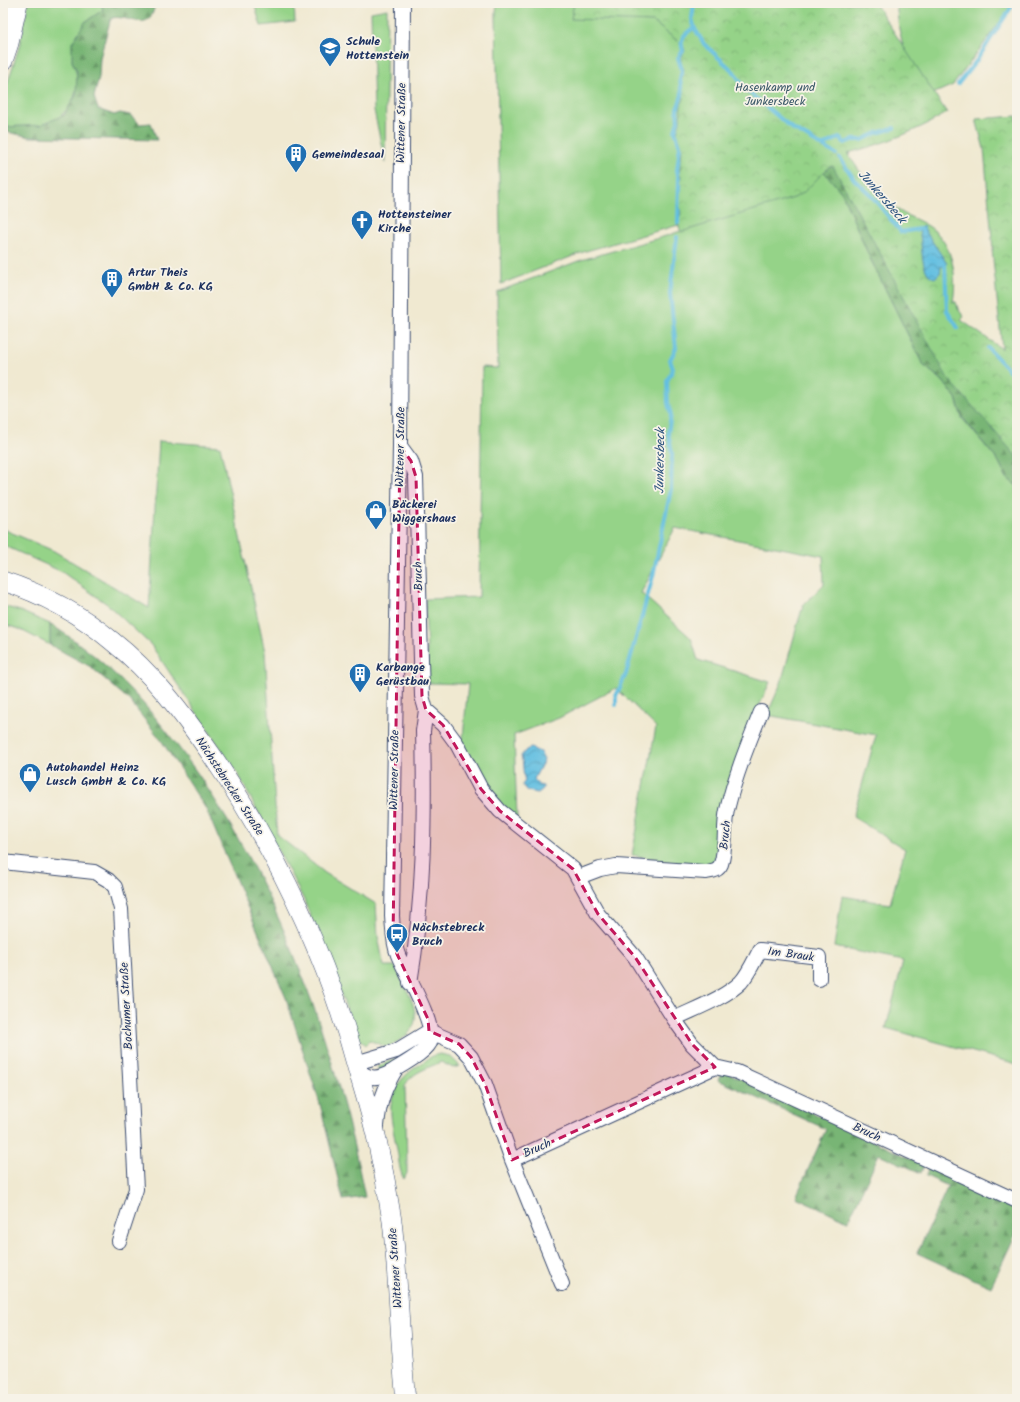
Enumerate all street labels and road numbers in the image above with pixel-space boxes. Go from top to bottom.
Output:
street label: Wittener Straße [391,82,412,163]
street label: Wittener Straße [390,406,411,487]
street label: Bruch [408,561,429,591]
street label: Wittener Straße [384,729,405,810]
street label: Nächstebrecker Straße [190,733,269,840]
street label: Bruch [715,820,736,851]
street label: Im Brauk [766,942,816,967]
street label: Bochumer Straße [115,961,138,1050]
street label: Bruch [850,1118,884,1147]
street label: Bruch [520,1134,554,1163]
street label: Wittener Straße [383,1227,408,1309]

